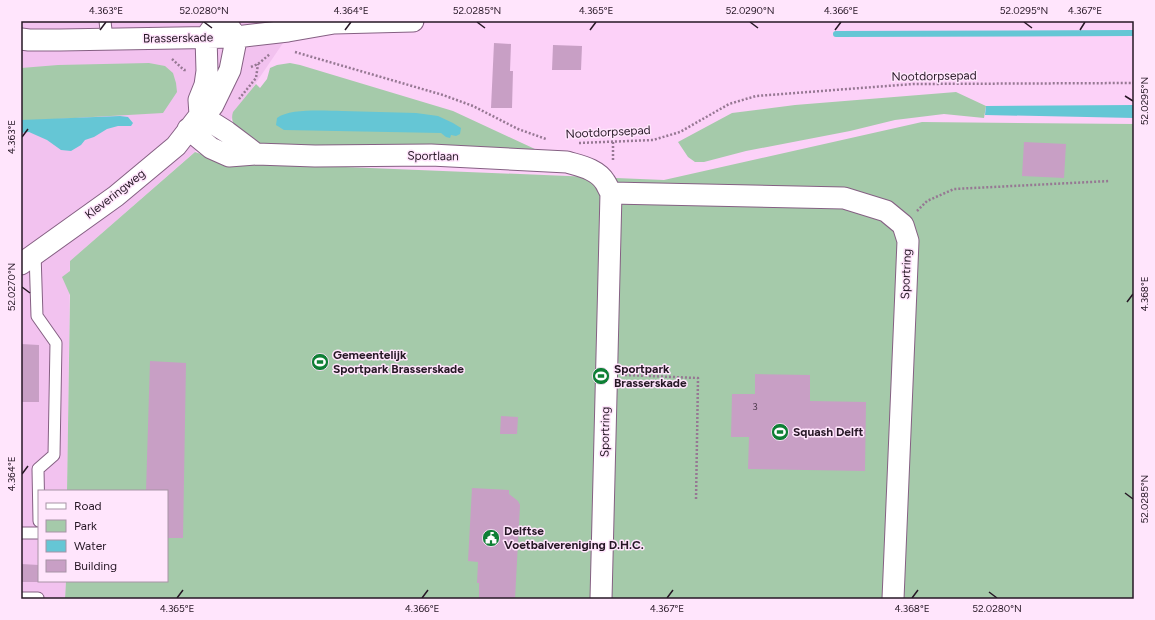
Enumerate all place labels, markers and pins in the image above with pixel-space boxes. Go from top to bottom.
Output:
place label: Gemeentelijk Sportpark Brasserskade [333,348,464,376]
sports icon: Gemeentelijk Sportpark Brasserskade [310,352,330,372]
place label: Sportpark Brasserskade [614,362,687,390]
sports icon: Sportpark Brasserskade [591,366,611,386]
sports icon: Squash Delft [770,422,790,442]
place label: Squash Delft [793,425,864,439]
place label: Delftse Voetbalvereniging D.H.C. [504,524,644,552]
public building icon: Delftse Voetbalvereniging D.H.C. [481,528,501,548]

